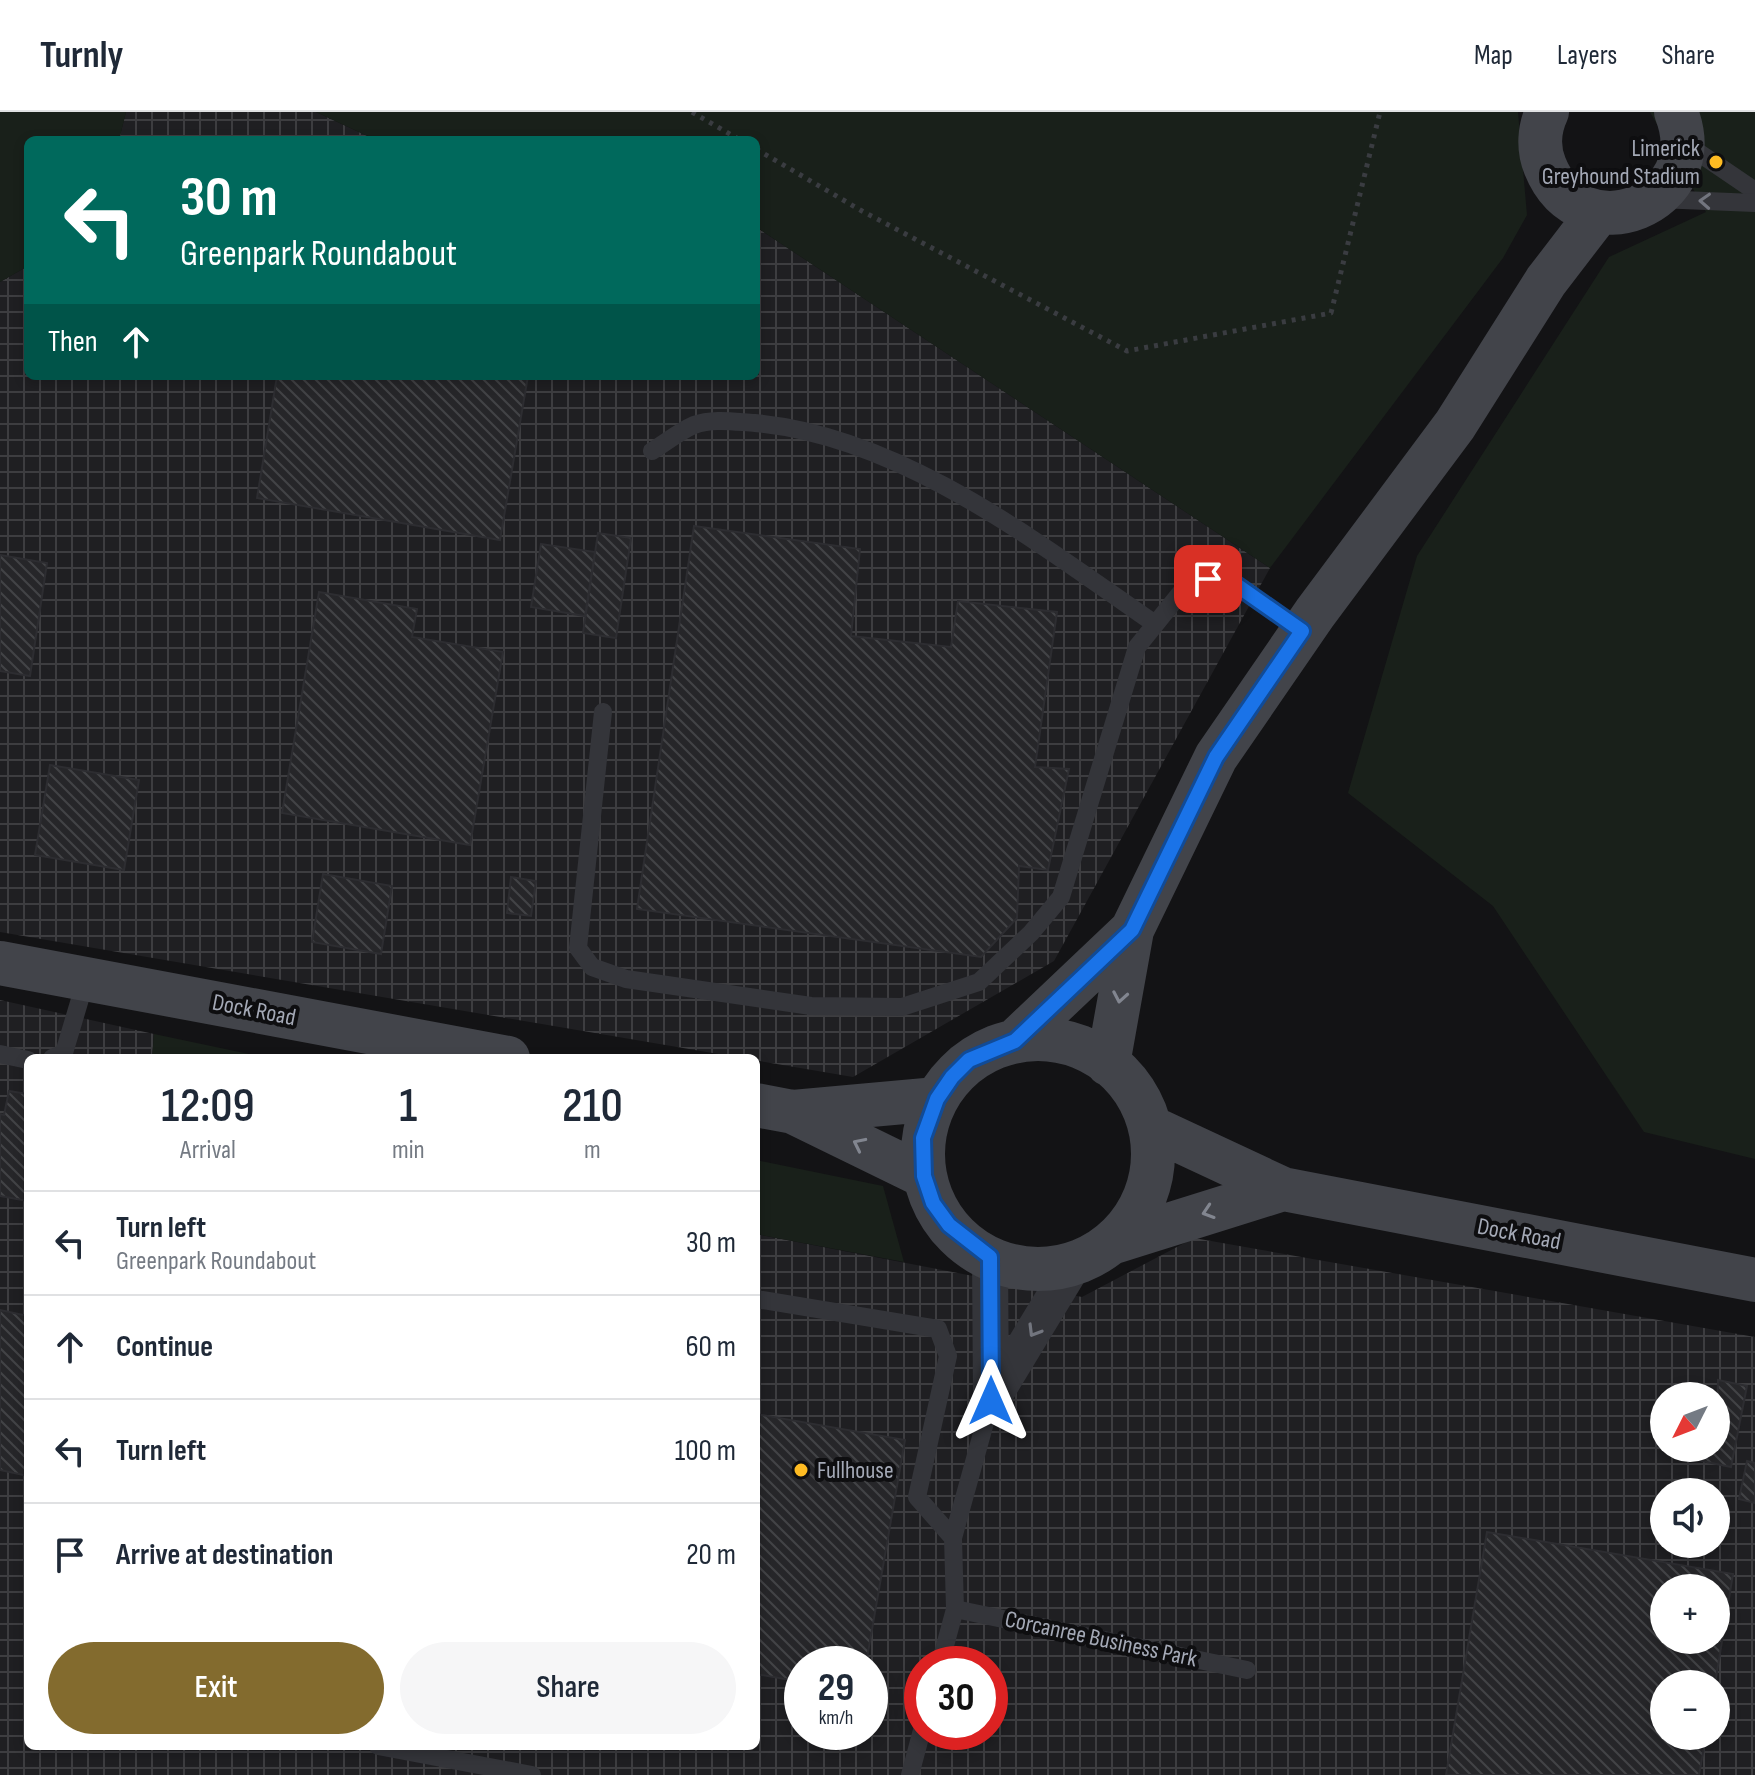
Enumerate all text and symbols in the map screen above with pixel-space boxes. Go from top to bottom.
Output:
text: Turnly [40,33,123,78]
text: Map [1474,39,1513,72]
text: Layers [1557,39,1617,72]
text: Share [1661,39,1715,72]
place label: Limerick Greyhound Stadium [1542,134,1700,191]
marker: Limerick Greyhound Stadium [1707,153,1725,171]
text: 30 m [180,165,278,232]
icon: left [48,168,152,272]
one-way arrow [1698,192,1711,209]
text: Greenpark Roundabout [180,233,457,276]
icon: ahead [114,320,158,364]
text: Then [48,324,98,360]
pin [1174,545,1242,613]
icon: arrive [1186,557,1230,601]
street label: Dock Road [210,988,298,1032]
one-way arrow [1112,990,1129,1004]
text: 12:09 [161,1078,255,1135]
text: 1 [399,1078,417,1135]
text: 210 [562,1078,623,1135]
text: Arrival [180,1135,236,1166]
text: min [392,1135,425,1166]
text: m [584,1135,601,1166]
one-way arrow [852,1138,867,1154]
one-way arrow [1202,1203,1216,1219]
text: Turn left [116,1210,206,1246]
street label: Dock Road [1475,1212,1563,1256]
icon: left [48,1221,92,1265]
text: 30 m [686,1225,736,1261]
text: Greenpark Roundabout [116,1246,316,1277]
one-way arrow [1028,1322,1043,1336]
icon: ahead [48,1325,92,1369]
text: Continue [116,1329,213,1365]
text: 60 m [685,1329,736,1365]
position arrow [949,1359,1033,1443]
north arrow [1650,1382,1730,1462]
map controls [1650,1382,1730,1750]
icon: left [48,1429,92,1473]
text: Turn left [116,1433,206,1469]
text: 100 m [675,1433,736,1469]
place label: Fullhouse [817,1456,894,1485]
marker: Fullhouse [792,1461,810,1479]
button: sound [1650,1478,1730,1558]
icon: arrive [48,1533,92,1577]
text: Arrive at destination [116,1537,333,1573]
text: 20 m [686,1537,736,1573]
button: + [1650,1574,1730,1654]
street label: Corcanree Business Park [1002,1604,1200,1674]
button: Exit [48,1642,384,1734]
button: Share [400,1642,736,1734]
speed limit sign: 30 [904,1646,1008,1750]
text: 29 [818,1664,854,1712]
button: − [1650,1670,1730,1750]
text: km/h [819,1706,853,1730]

